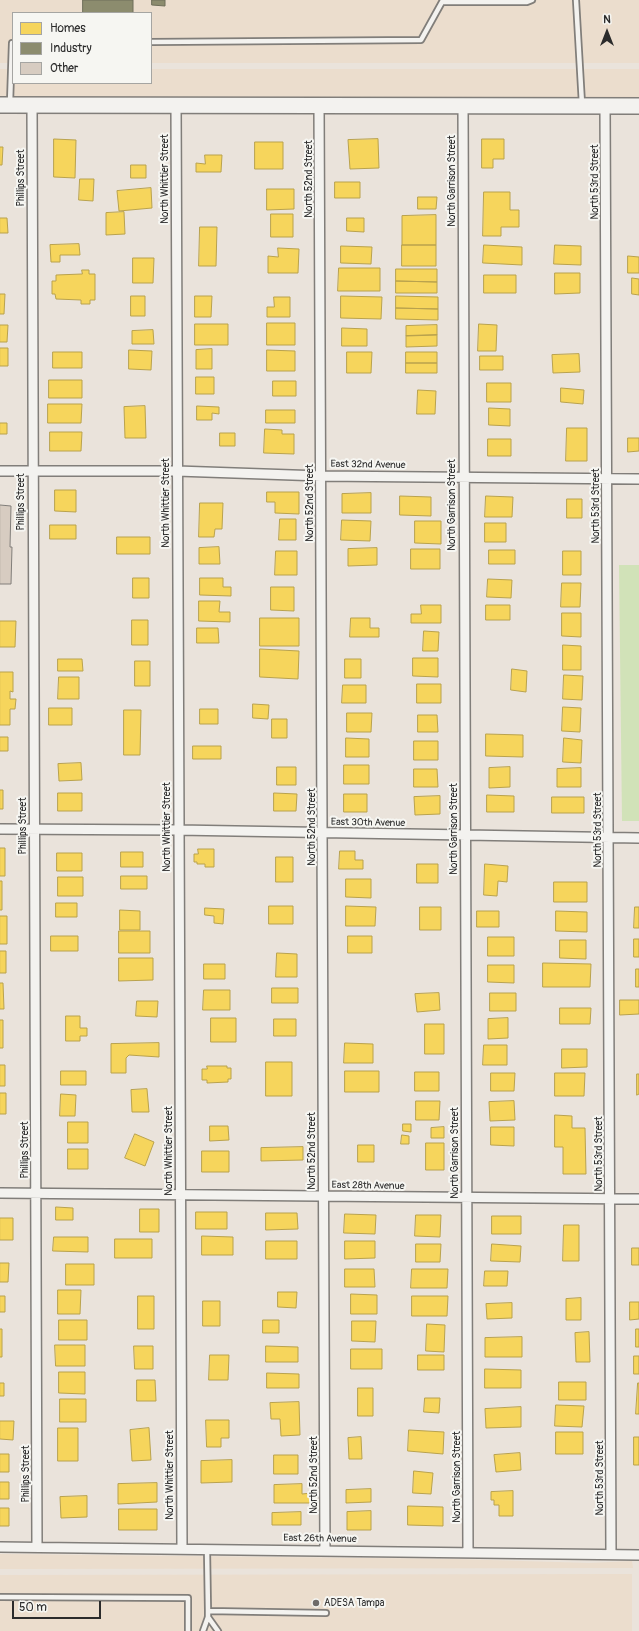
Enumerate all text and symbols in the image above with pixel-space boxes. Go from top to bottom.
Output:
legend [12,12,152,84]
north arrow [587,12,627,52]
text: N [603,13,611,26]
text: Homes [50,21,86,36]
text: Industry [50,41,92,56]
text: Other [50,61,78,76]
street label: North Whittier Street [159,134,171,224]
street label: North Garrison Street [446,135,458,227]
street label: North 52nd Street [303,140,315,218]
street label: North 53rd Street [589,144,601,220]
street label: Phillips Street [15,149,27,207]
street label: North Whittier Street [160,458,172,548]
street label: East 32nd Avenue [330,458,406,472]
street label: North Garrison Street [446,459,458,551]
street label: North 52nd Street [304,464,316,542]
street label: North 53rd Street [590,468,602,544]
street label: Phillips Street [15,473,27,531]
street label: North Whittier Street [161,782,173,872]
street label: North Garrison Street [448,783,460,875]
street label: North 52nd Street [306,788,318,866]
street label: North 53rd Street [592,792,604,868]
street label: Phillips Street [17,797,29,855]
street label: East 30th Avenue [331,816,405,830]
street label: North Whittier Street [163,1106,175,1196]
street label: North Garrison Street [449,1107,461,1199]
street label: North 52nd Street [306,1112,318,1190]
street label: North 53rd Street [593,1116,605,1192]
street label: Phillips Street [19,1121,31,1179]
street label: East 28th Avenue [332,1179,404,1193]
street label: North Whittier Street [164,1430,176,1520]
street label: North Garrison Street [451,1431,463,1523]
street label: North 52nd Street [308,1436,320,1514]
street label: North 53rd Street [594,1440,606,1516]
street label: Phillips Street [20,1445,32,1503]
street label: East 26th Avenue [283,1532,357,1546]
scale bar [14,1593,103,1619]
place label: ADESA Tampa [324,1597,384,1609]
marker: ADESA Tampa [311,1598,321,1608]
text: 50 m [19,1600,47,1615]

